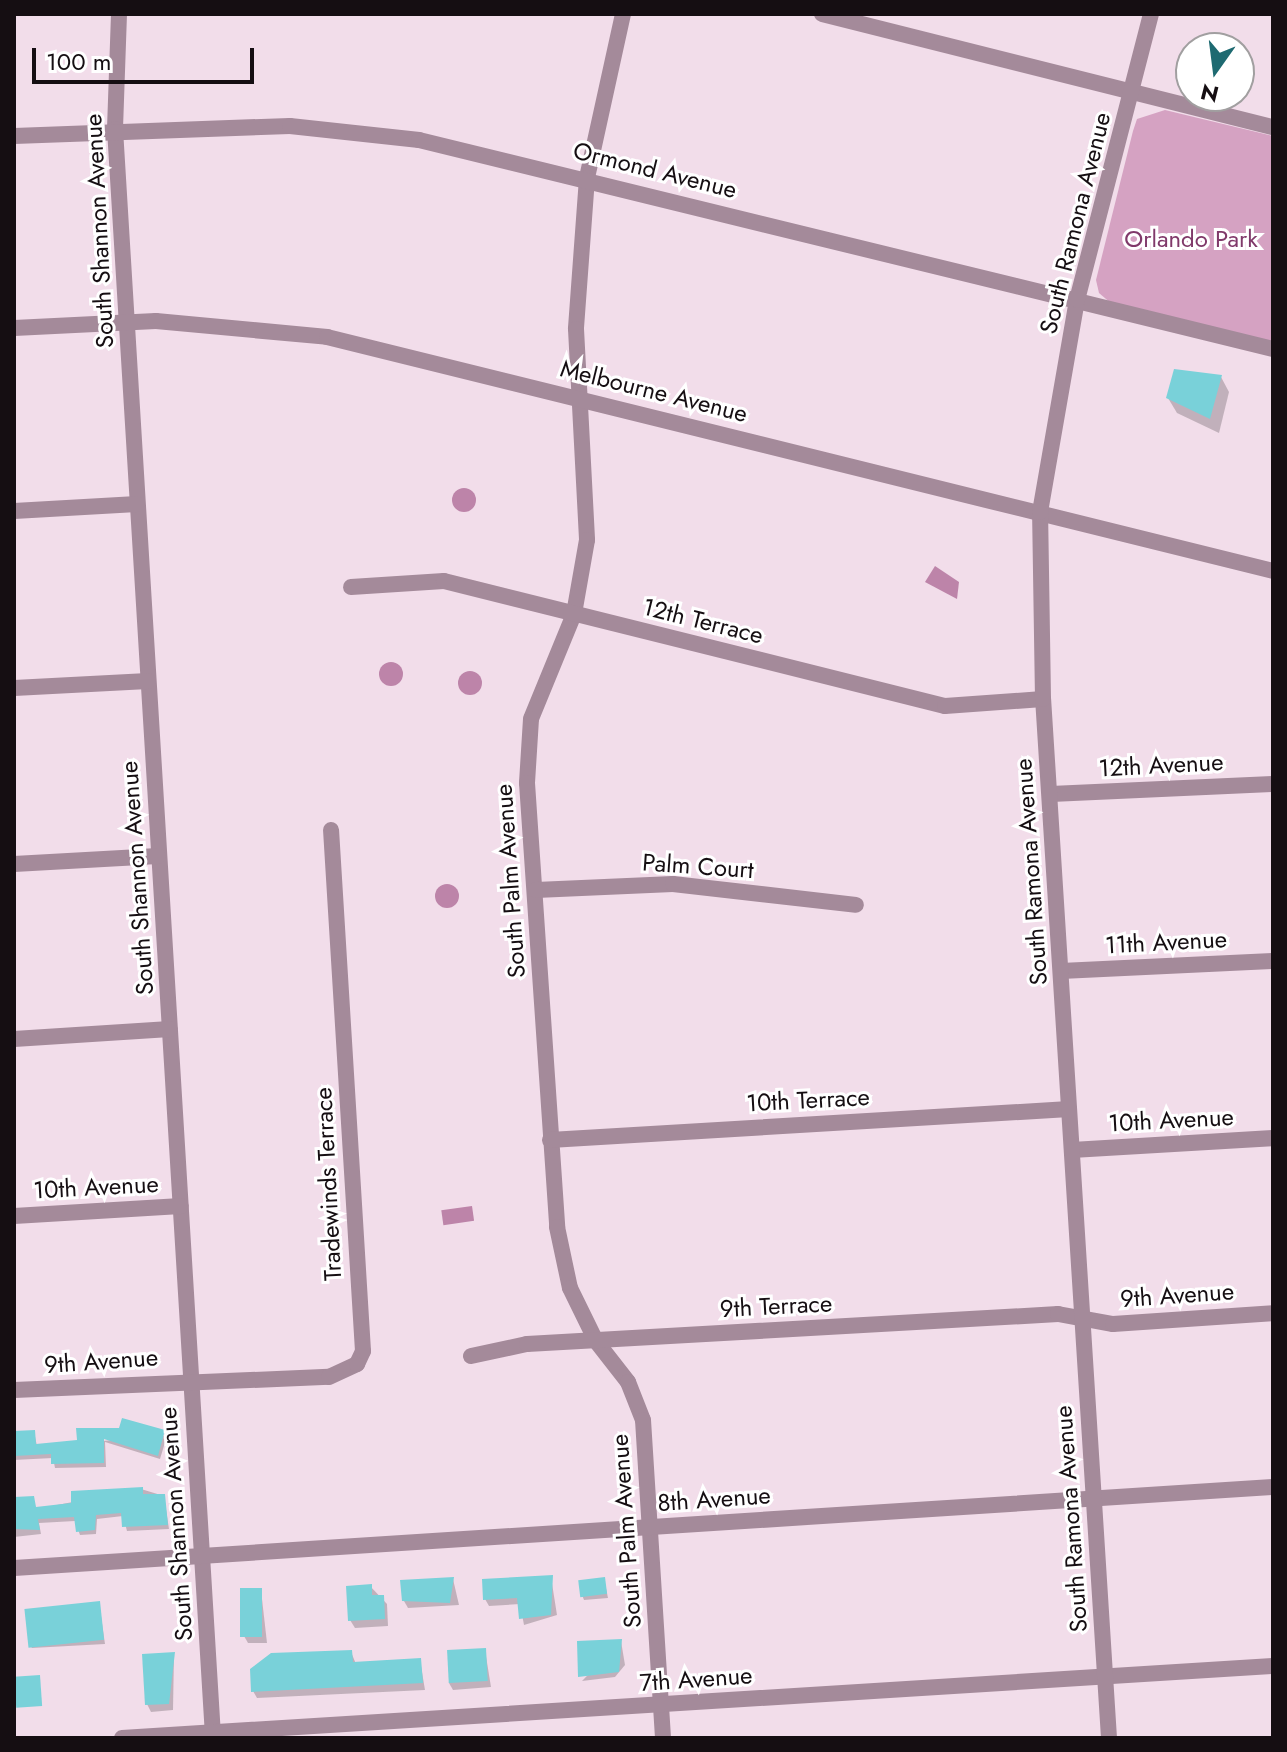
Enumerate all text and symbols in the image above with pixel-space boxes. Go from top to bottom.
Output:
scale bar [36,32,258,82]
north arrow [1175,32,1255,112]
text: 100 m [46,44,112,79]
text: N [1197,76,1222,111]
street label: South Ramona Avenue [1034,109,1116,337]
street label: South Shannon Avenue [78,113,120,349]
street label: Ormond Avenue [570,136,740,204]
park label: Orlando Park [1124,225,1258,253]
street label: Melbourne Avenue [557,354,751,428]
street label: 12th Terrace [640,592,766,650]
street label: 12th Avenue [1098,747,1224,783]
street label: South Ramona Avenue [1009,758,1053,986]
street label: South Shannon Avenue [114,760,160,996]
street label: South Palm Avenue [489,783,531,979]
street label: Palm Court [641,848,755,884]
street label: 11th Avenue [1104,924,1228,960]
street label: 10th Terrace [745,1082,871,1118]
street label: Tradewinds Terrace [309,1087,347,1281]
street label: 10th Avenue [1108,1102,1234,1138]
street label: 10th Avenue [33,1169,159,1205]
street label: 9th Avenue [1119,1277,1235,1313]
street label: 9th Terrace [719,1289,833,1323]
street label: 9th Avenue [43,1343,159,1379]
street label: South Ramona Avenue [1049,1405,1093,1633]
street label: South Shannon Avenue [153,1406,199,1642]
street label: South Palm Avenue [605,1433,647,1629]
street label: 8th Avenue [656,1481,772,1517]
street label: 7th Avenue [639,1661,753,1697]

